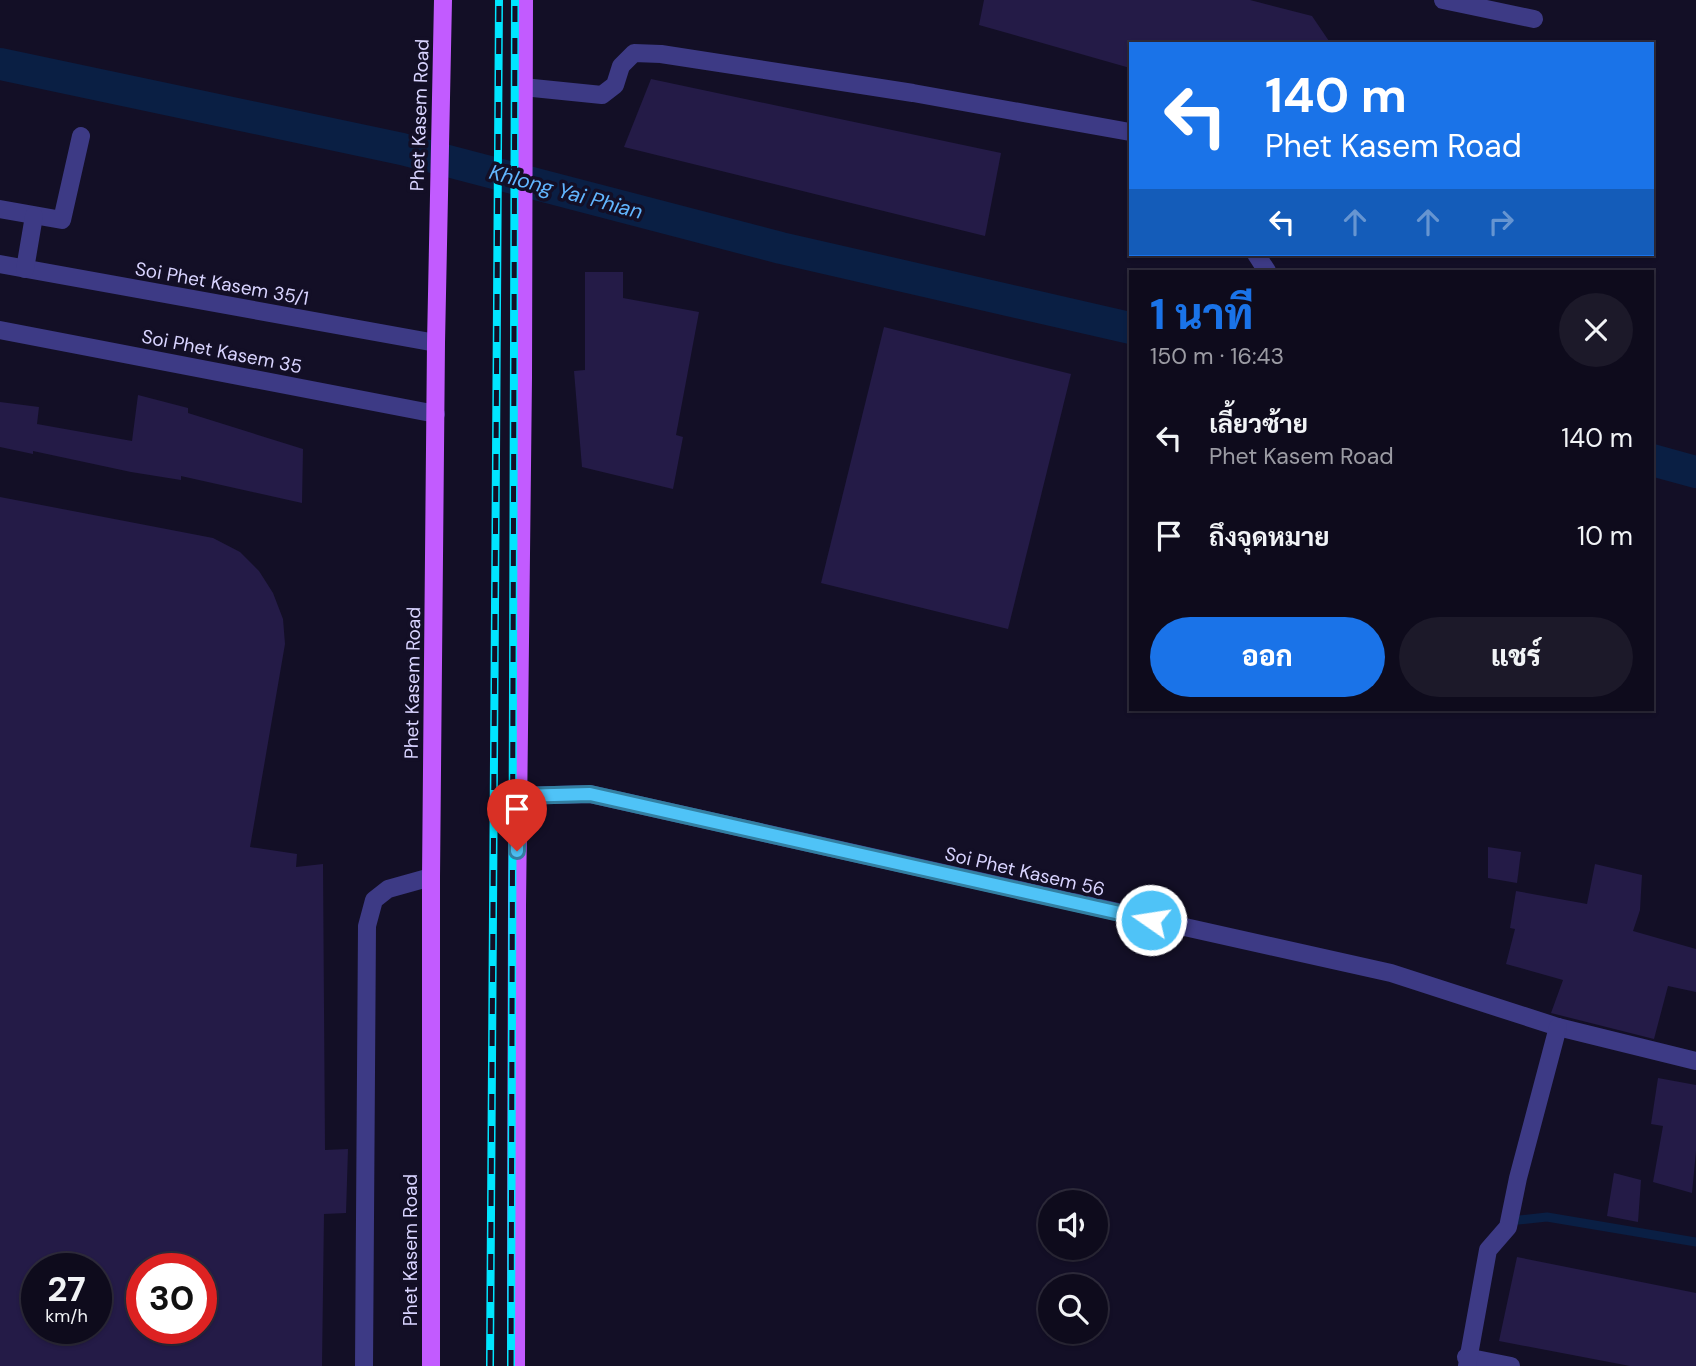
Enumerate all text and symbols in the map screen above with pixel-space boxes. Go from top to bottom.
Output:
street label: Phet Kasem Road [404,38,435,192]
text: 140 m [1265,63,1407,127]
icon: left [1150,70,1241,161]
text: Phet Kasem Road [1265,125,1522,167]
water label: Khlong Yai Phian [486,158,646,226]
icon: left [1263,203,1301,241]
icon: ahead [1336,203,1374,241]
icon: ahead [1409,203,1447,241]
icon: right [1482,203,1520,241]
street label: Soi Phet Kasem 35/1 [133,256,311,311]
text: 1 นาที [1150,287,1253,342]
button: close [1559,293,1633,367]
street label: Soi Phet Kasem 35 [140,324,304,379]
text: 150 m · 16:43 [1150,341,1284,371]
text: เลี้ยวซ้าย [1209,407,1308,441]
icon: left [1150,419,1188,457]
text: 140 m [1561,421,1633,455]
text: Phet Kasem Road [1209,441,1394,471]
icon: arrive [1150,517,1188,555]
text: 10 m [1577,519,1633,553]
text: ถึงจุดหมาย [1209,520,1330,554]
street label: Phet Kasem Road [399,607,426,759]
button: ออก [1150,617,1385,697]
button: แชร์ [1399,617,1633,697]
pin [487,779,547,851]
icon: arrive [498,790,536,828]
street label: Soi Phet Kasem 56 [942,841,1107,902]
position arrow [1114,883,1188,957]
street label: Phet Kasem Road [398,1174,423,1326]
map controls [1038,1190,1108,1344]
button: sound [1038,1190,1108,1260]
speed limit sign: 30 [126,1253,217,1344]
text: 27 [47,1266,86,1312]
button: search [1038,1274,1108,1344]
text: km/h [45,1304,88,1328]

